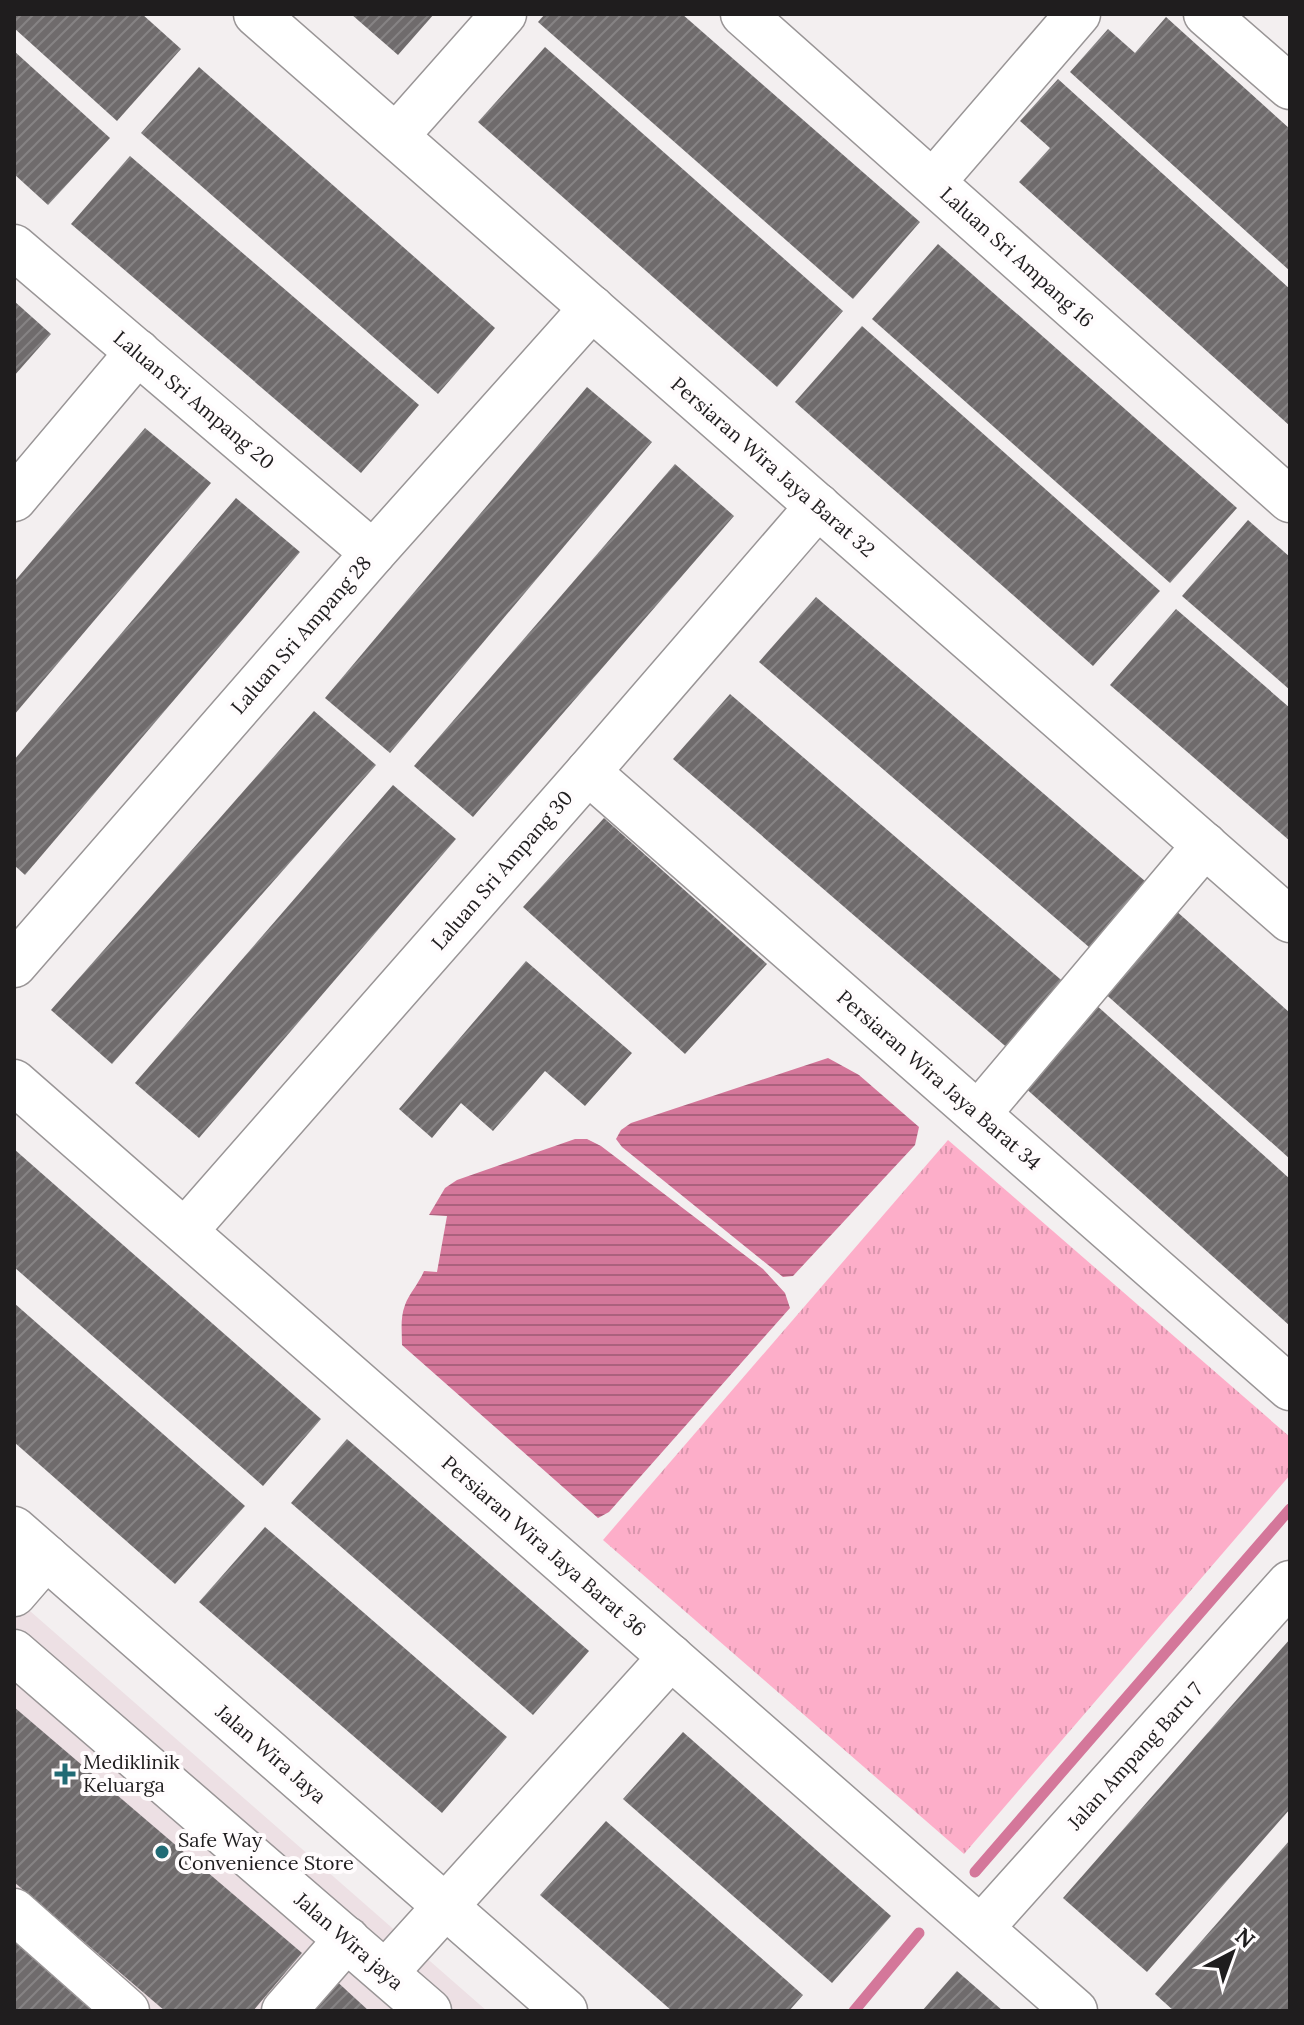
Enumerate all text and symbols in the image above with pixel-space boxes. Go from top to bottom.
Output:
street label: Laluan Sri Ampang 16 [935,181,1099,332]
street label: Laluan Sri Ampang 20 [109,325,280,474]
street label: Persiaran Wira Jaya Barat 32 [666,371,880,562]
street label: Laluan Sri Ampang 28 [225,551,376,719]
street label: Laluan Sri Ampang 30 [426,785,578,954]
street label: Persiaran Wira Jaya Barat 34 [832,984,1047,1175]
street label: Persiaran Wira Jaya Barat 36 [437,1450,652,1641]
street label: Jalan Ampang Baru 7 [1061,1677,1207,1835]
street label: Jalan Wira Jaya [210,1698,332,1808]
place label: Mediklinik Keluarga [83,1749,180,1797]
marker: Mediklinik Keluarga [54,1763,76,1785]
place label: Safe Way Convenience Store [178,1827,354,1875]
marker: Safe Way Convenience Store [153,1843,171,1861]
street label: Jalan Wira jaya [289,1886,409,1995]
north arrow [1192,1913,1272,1993]
text: N [1230,1922,1261,1954]

